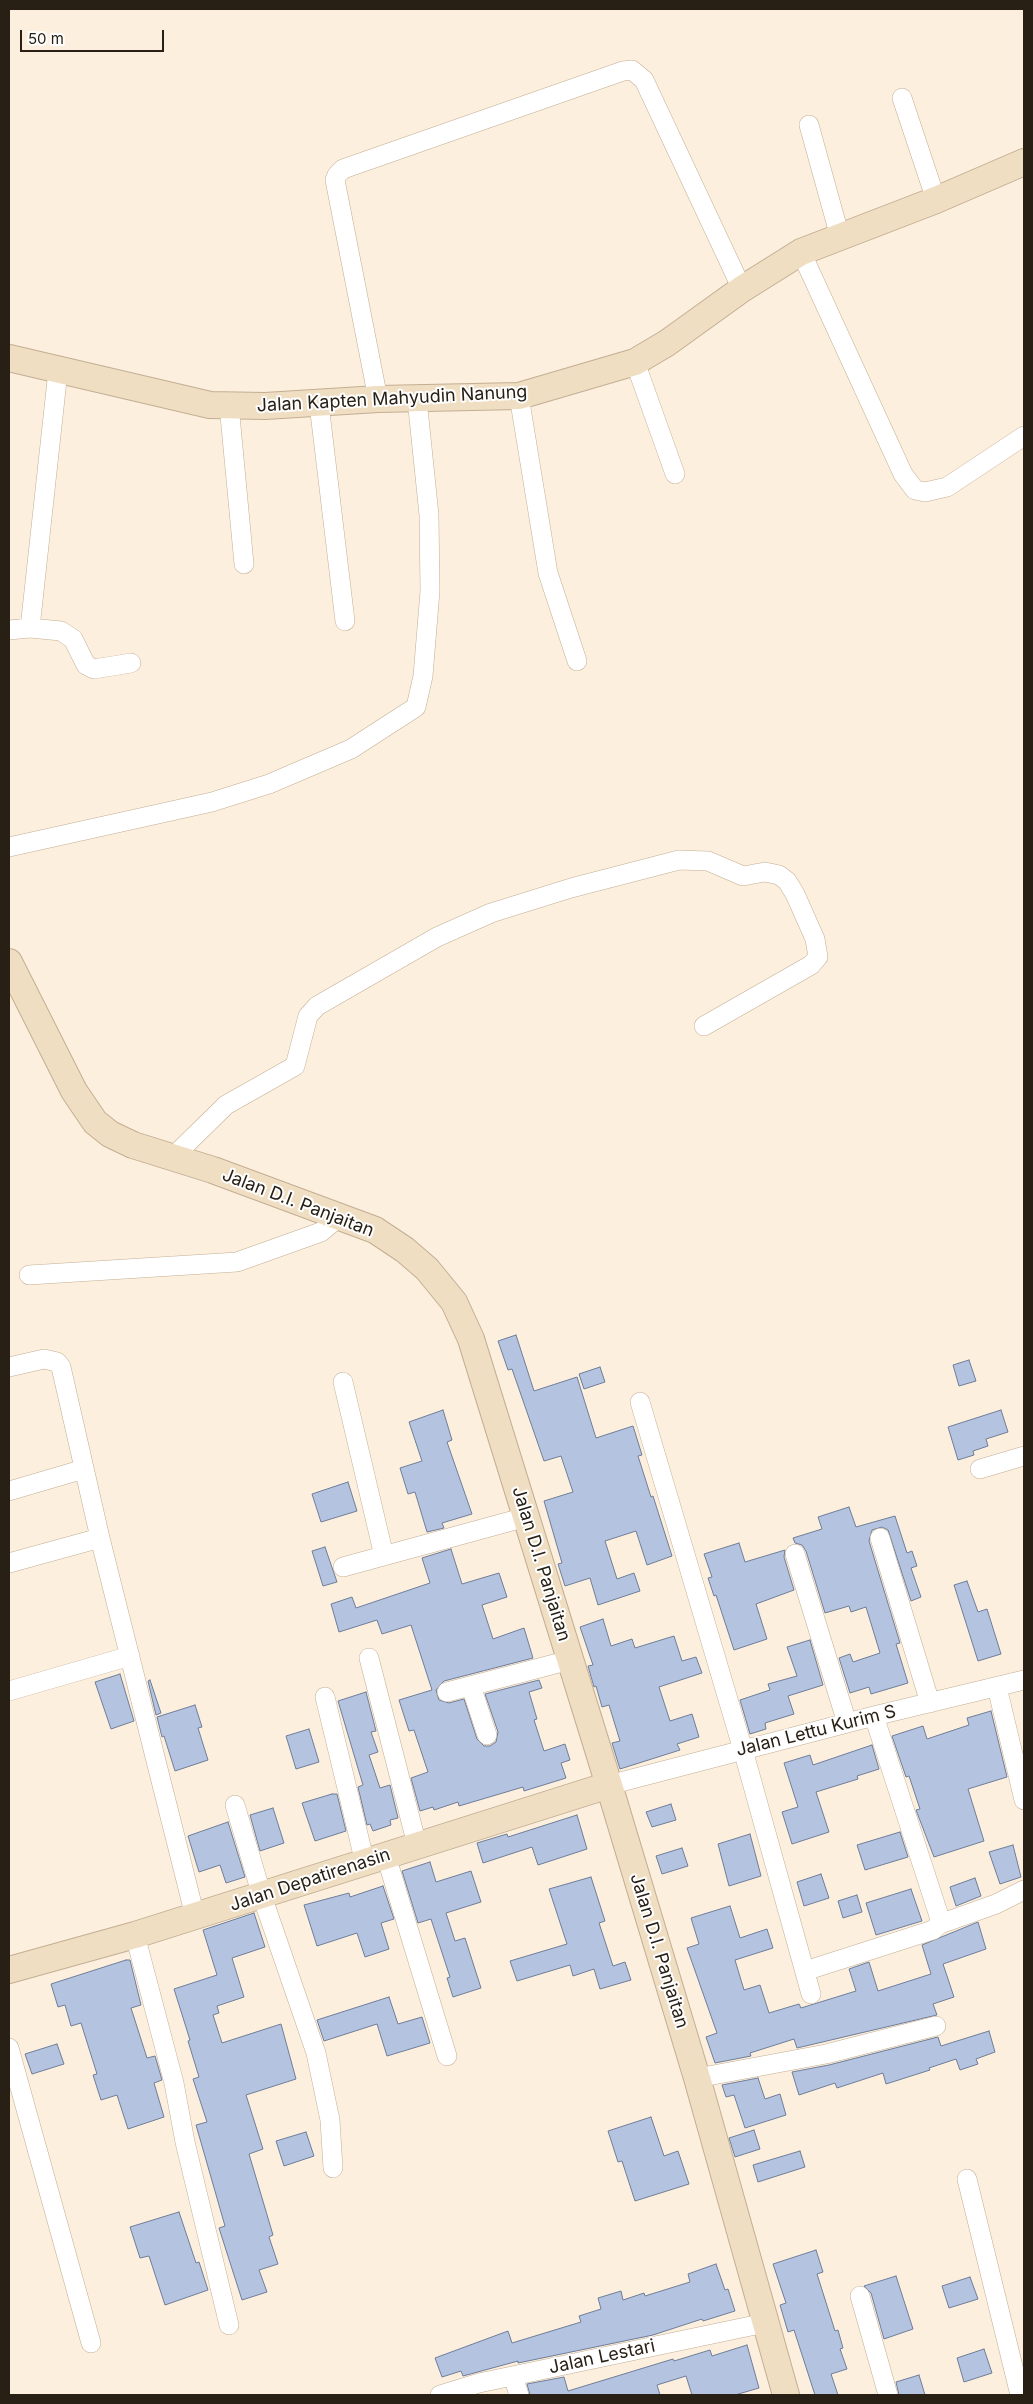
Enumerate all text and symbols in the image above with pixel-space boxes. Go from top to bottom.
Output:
scale bar [22,20,166,52]
text: 50 m [28,29,64,48]
street label: Jalan Kapten Mahyudin Nanung [256,381,528,417]
street label: Jalan D.I. Panjaitan [219,1164,377,1242]
street label: Jalan D.I. Panjaitan [507,1484,575,1644]
street label: Jalan Lettu Kurim S [734,1701,898,1761]
street label: Jalan Depatirenasin [227,1844,393,1916]
street label: Jalan D.I. Panjaitan [625,1871,693,2031]
street label: Jalan Lestari [547,2335,657,2379]

